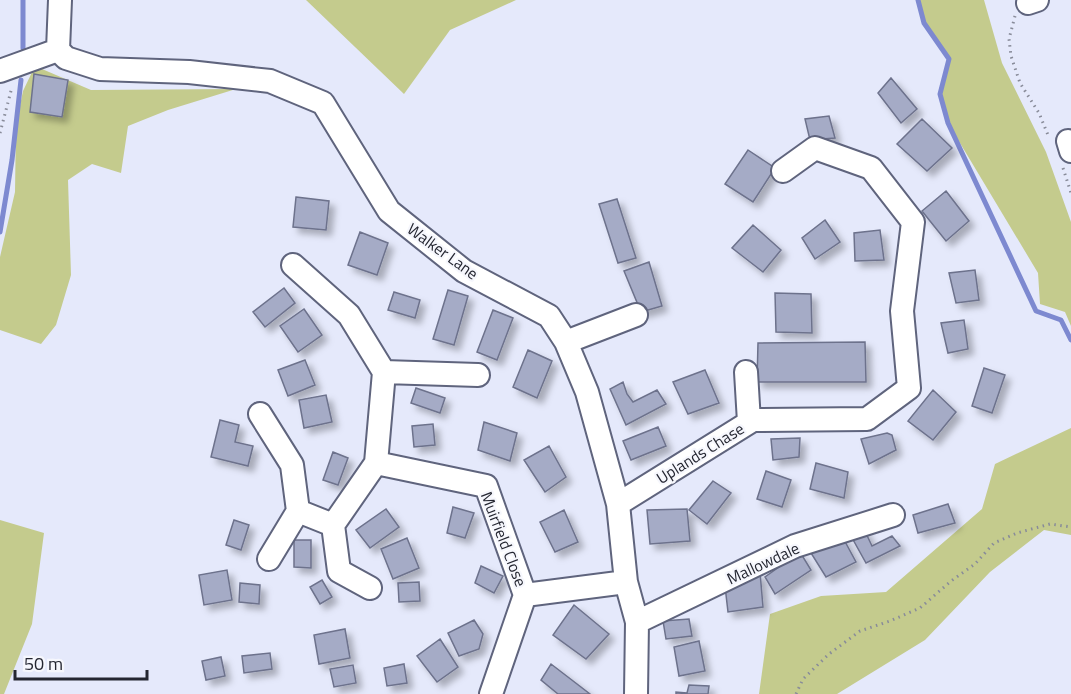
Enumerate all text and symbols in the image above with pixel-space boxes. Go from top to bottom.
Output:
street label: Walker Lane [403,217,483,285]
street label: Uplands Chase [652,417,748,489]
street label: Muirfield Close [475,488,533,590]
street label: Mallowdale [723,536,803,590]
scale bar [15,643,147,681]
text: 50 m [24,650,63,677]

